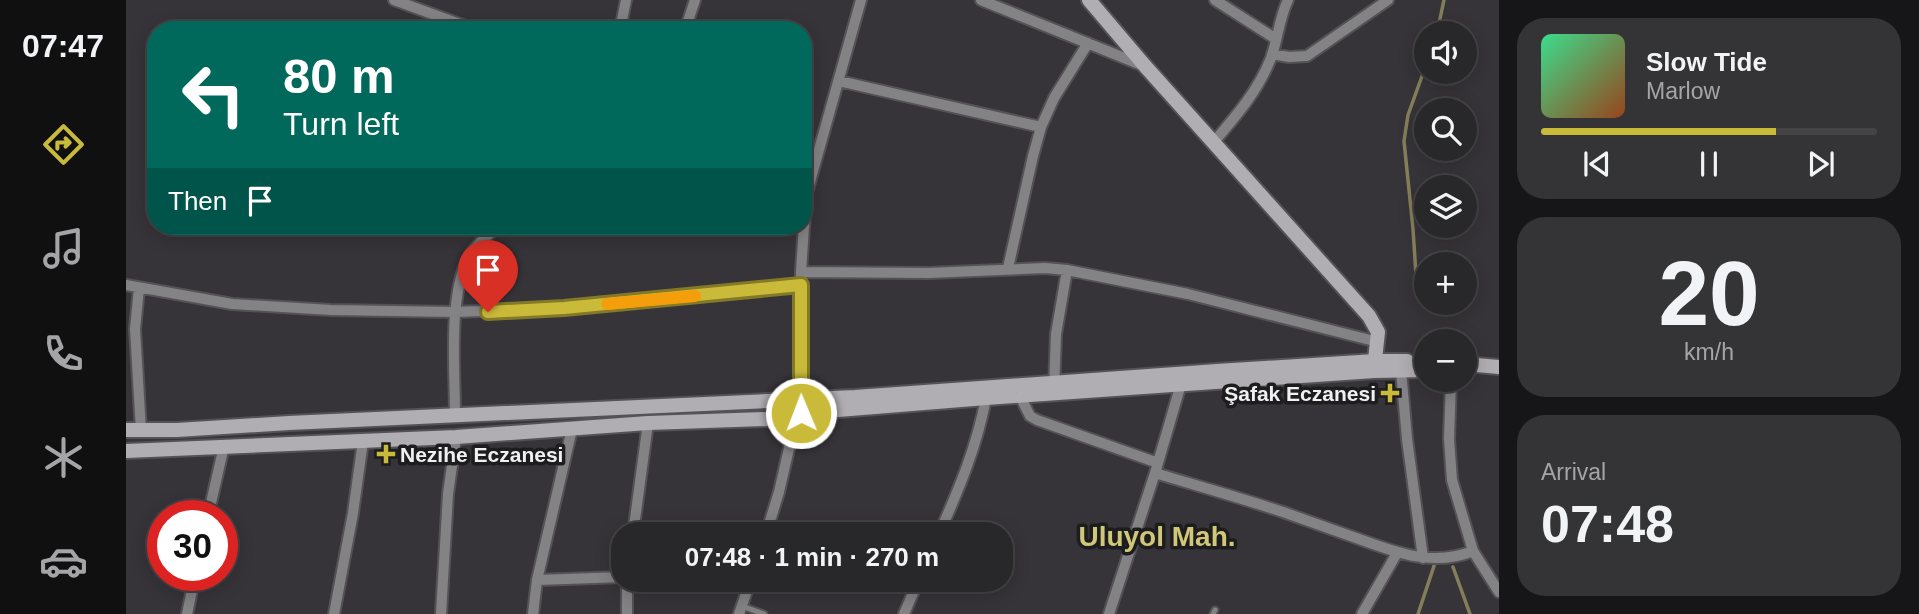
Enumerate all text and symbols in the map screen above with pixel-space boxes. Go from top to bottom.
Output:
map controls [1414,21,1477,392]
button: sound [1414,21,1477,84]
text: 07:47 [22,28,104,64]
text: Slow Tide [1646,47,1767,77]
icon: left [168,49,259,140]
text: 80 m [283,49,395,103]
text: Marlow [1646,78,1720,104]
button: search [1414,98,1477,161]
text: Turn left [283,106,399,142]
icon: directions [39,120,88,169]
icon: previous [1578,145,1616,183]
icon: pause [1690,145,1728,183]
icon: next [1802,145,1840,183]
button: layers [1414,175,1477,238]
icon: arrive [241,182,279,220]
text: Then [168,186,227,216]
icon: music [39,224,88,273]
pin [458,240,518,312]
text: 20 [1658,243,1760,344]
icon: arrive [469,251,507,289]
button: + [1414,252,1477,315]
icon: phone [39,329,88,378]
button: − [1414,329,1477,392]
text: km/h [1684,339,1734,365]
position arrow [764,376,838,450]
place label: Şafak Eczanesi [1224,382,1376,405]
marker: Şafak Eczanesi [1382,385,1398,401]
icon: climate [39,433,88,482]
place label: Nezihe Eczanesi [400,443,563,466]
marker: Nezihe Eczanesi [378,446,394,462]
text: Arrival [1541,459,1606,485]
text: 07:48 [1541,495,1674,553]
speed limit sign: 30 [147,500,238,591]
district label: Uluyol Mah. [1078,521,1236,552]
icon: car [39,537,88,586]
text: 07:48 · 1 min · 270 m [685,542,939,572]

